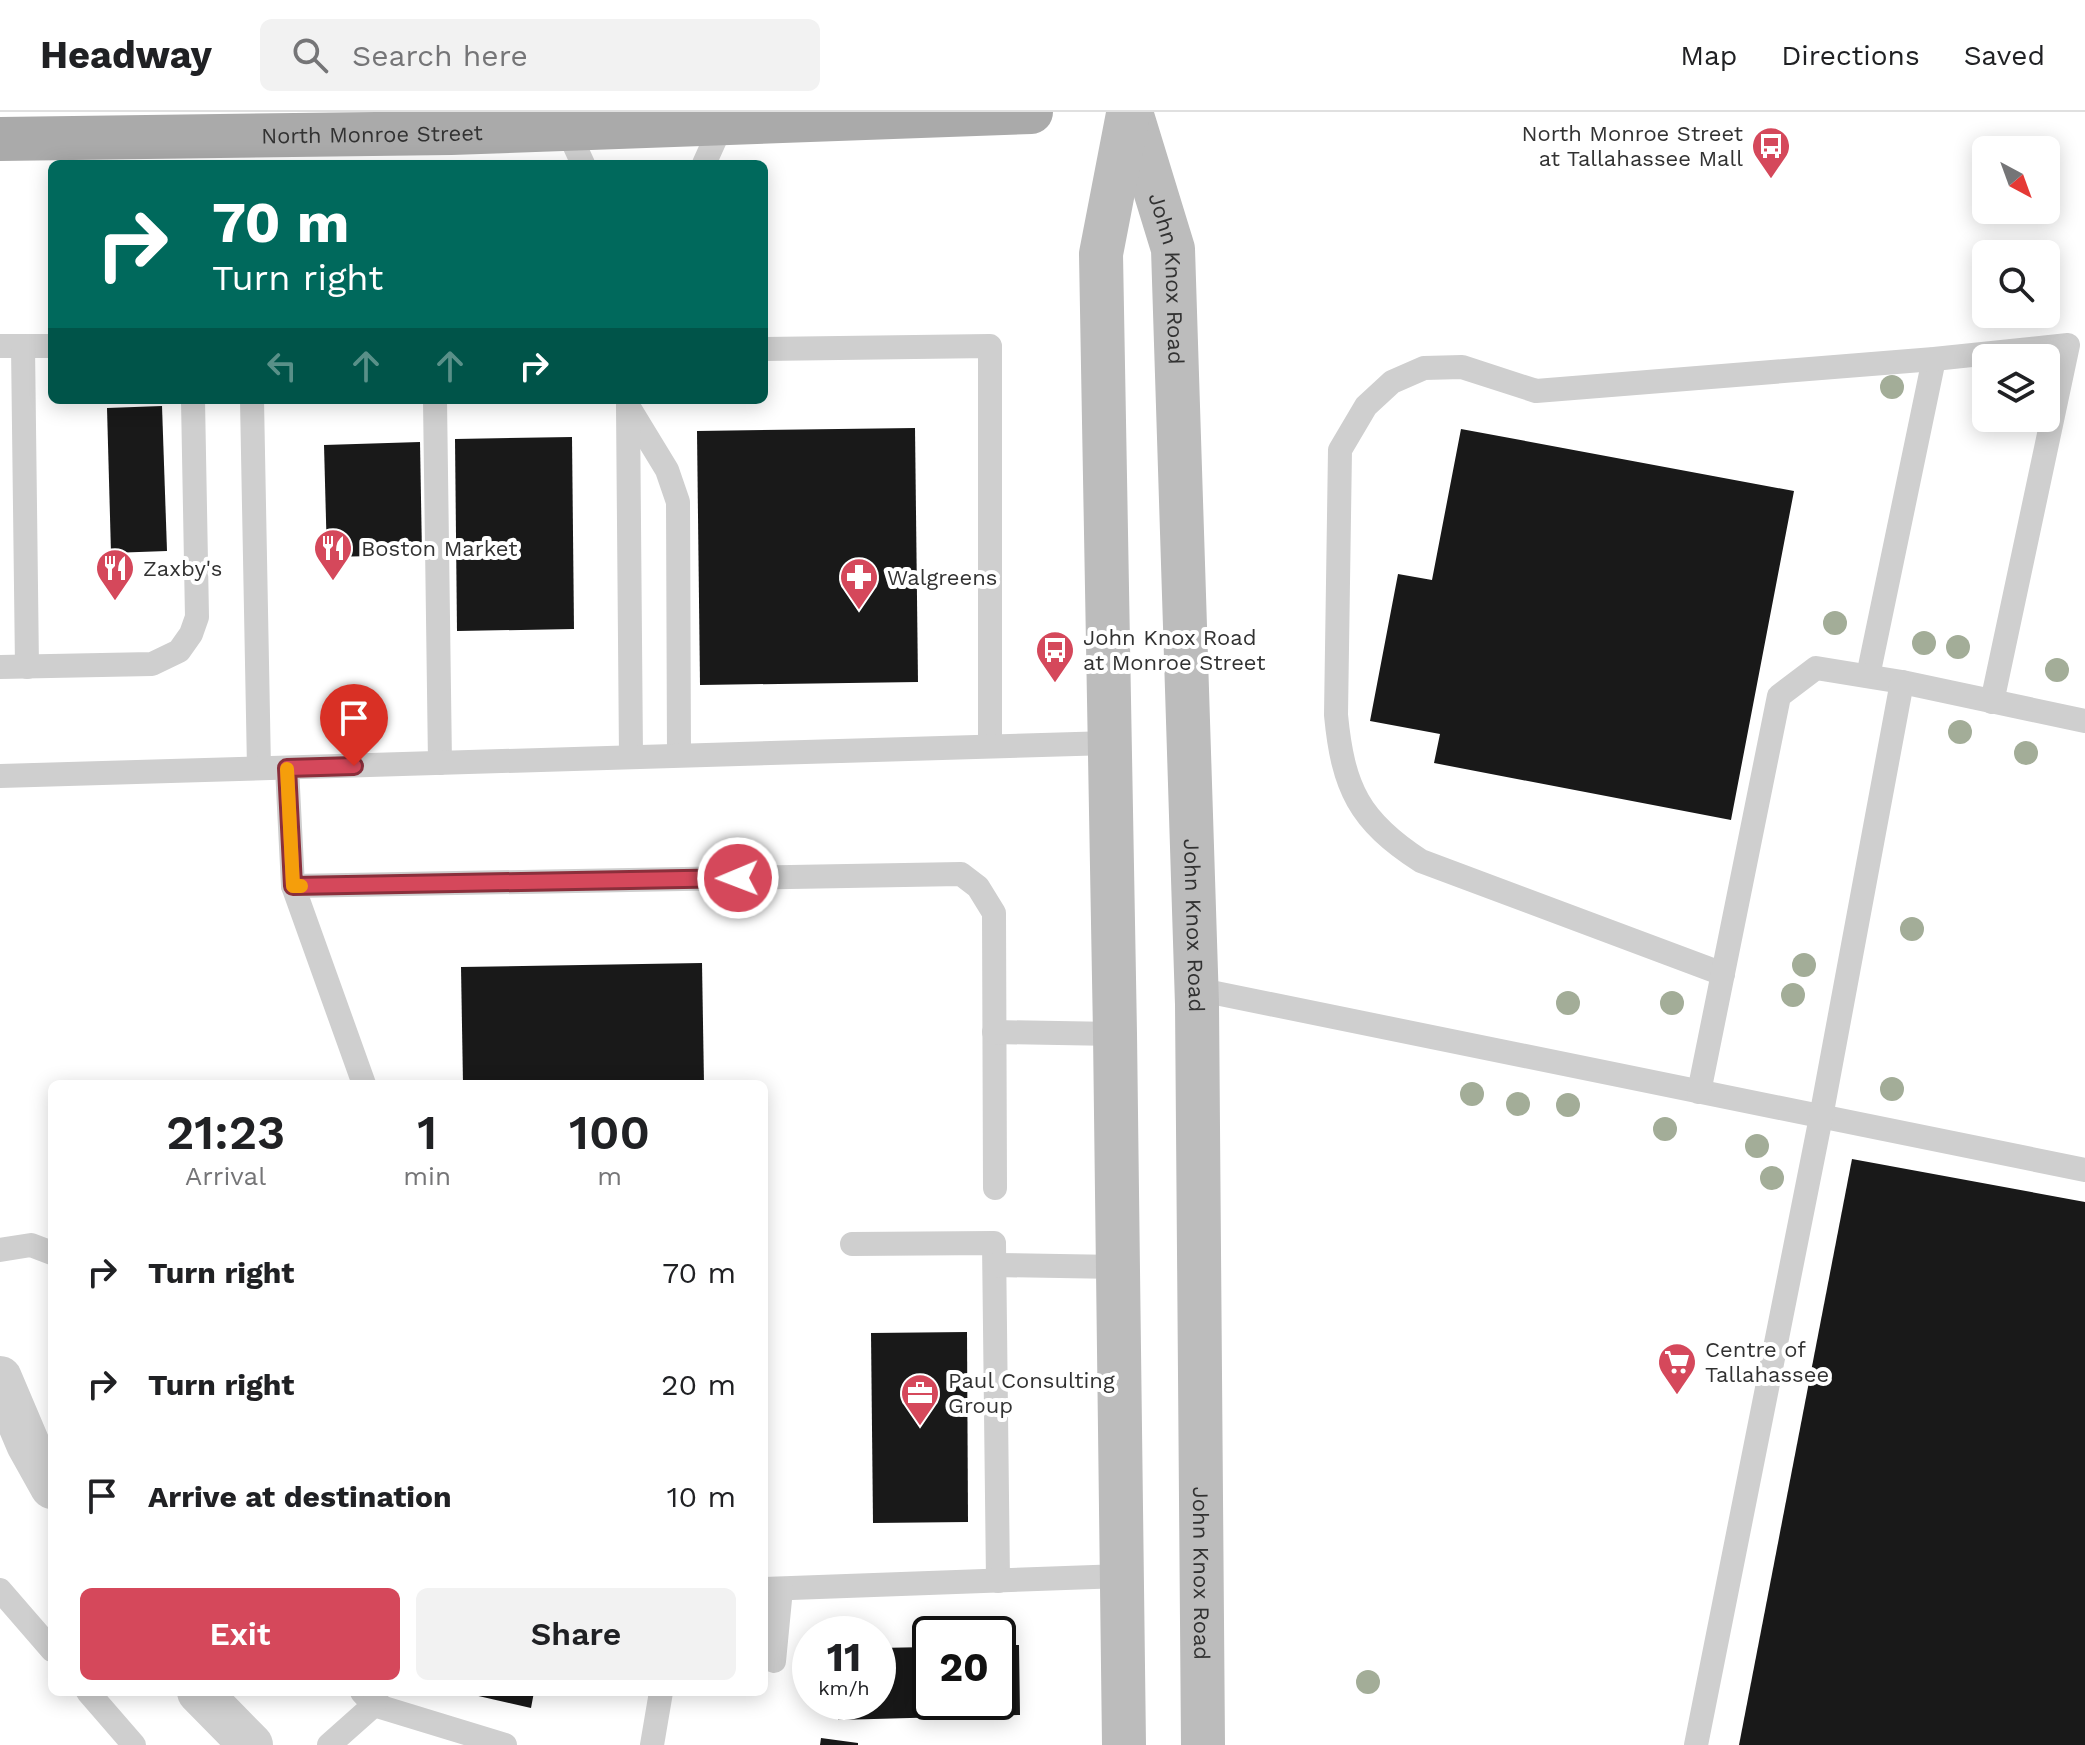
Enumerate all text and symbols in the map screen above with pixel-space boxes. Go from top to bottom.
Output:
search box [260,19,820,91]
text: Headway [40,33,212,77]
icon: search [288,33,332,77]
text: Search here [352,38,528,73]
text: Map [1680,39,1737,72]
text: Directions [1781,39,1920,72]
text: Saved [1964,39,2045,72]
street label: North Monroe Street [261,120,483,149]
place label: North Monroe Street at Tallahassee Mall [1522,121,1743,171]
bus stop icon: North Monroe Street at Tallahassee Mall [1750,125,1792,180]
north arrow [1972,136,2060,224]
map controls [1972,136,2060,432]
text: 70 m [212,190,349,256]
street label: John Knox Road [1144,190,1189,365]
icon: right [80,192,184,296]
button: search [1972,240,2060,328]
text: Turn right [212,257,383,299]
icon: left [260,344,304,388]
icon: ahead [344,344,388,388]
icon: ahead [428,344,472,388]
icon: right [512,344,556,388]
button: layers [1972,344,2060,432]
restaurant icon: Boston Market [312,527,354,582]
place label: Boston Market [361,536,517,561]
restaurant icon: Zaxby's [94,547,136,602]
place label: Zaxby's [143,556,222,581]
pharmacy icon: Walgreens [838,556,880,611]
place label: Walgreens [887,565,997,590]
place label: John Knox Road at Monroe Street [1083,625,1265,675]
bus stop icon: John Knox Road at Monroe Street [1034,629,1076,684]
pin [320,684,388,766]
icon: arrive [332,696,376,740]
position arrow [696,836,780,920]
street label: John Knox Road [1179,838,1209,1012]
text: 21:23 [166,1104,285,1161]
text: 1 [417,1104,437,1161]
text: 100 [569,1104,650,1161]
text: Arrival [185,1161,266,1191]
text: min [403,1161,451,1191]
text: m [597,1161,622,1191]
icon: right [80,1250,124,1294]
text: Turn right [148,1255,294,1290]
text: 70 m [662,1255,736,1290]
place label: Centre of Tallahassee [1705,1337,1829,1387]
supermarket icon: Centre of Tallahassee [1656,1341,1698,1396]
icon: right [80,1362,124,1406]
text: Turn right [148,1367,294,1402]
text: 20 m [661,1367,736,1402]
place label: Paul Consulting Group [948,1368,1115,1418]
office icon: Paul Consulting Group [899,1372,941,1427]
icon: arrive [80,1474,124,1518]
text: Arrive at destination [148,1479,452,1514]
text: 10 m [667,1479,736,1514]
street label: John Knox Road [1188,1486,1214,1660]
button: Exit [80,1588,400,1680]
button: Share [416,1588,736,1680]
speed limit sign: 20 [912,1616,1016,1720]
text: 11 [827,1634,861,1681]
text: km/h [818,1676,870,1700]

